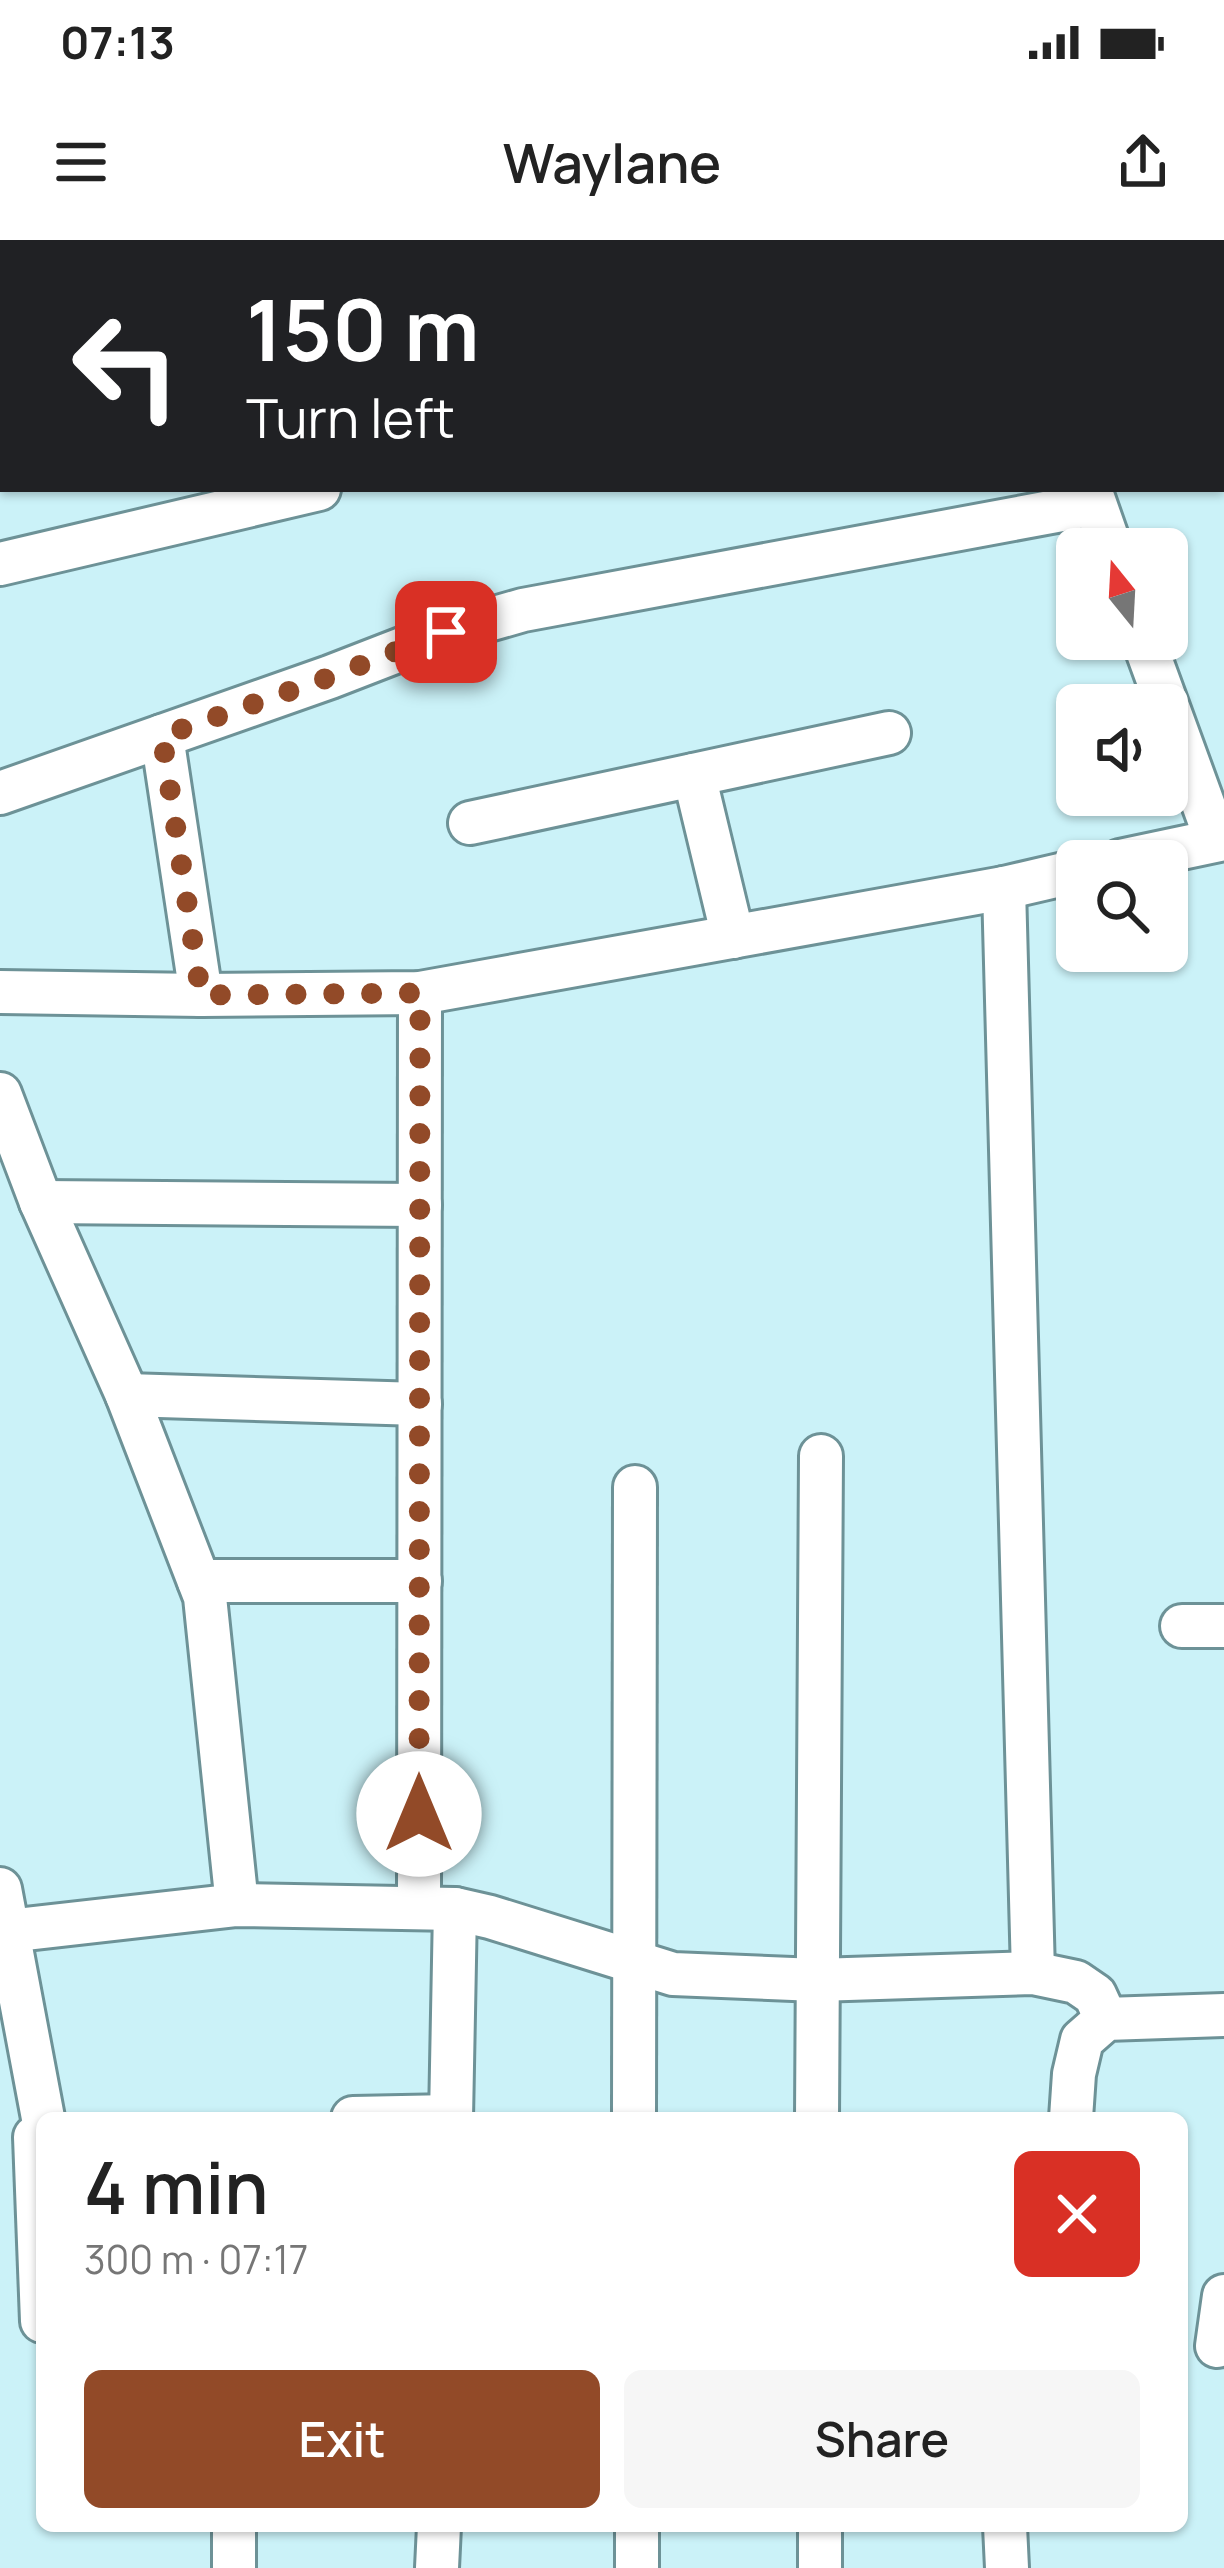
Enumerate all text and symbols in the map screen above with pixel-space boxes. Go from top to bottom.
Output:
text: 07:13 [60,11,175,73]
text: Waylane [503,125,721,199]
icon: menu [48,129,114,195]
icon: share [1110,129,1176,195]
text: 150 m [246,271,480,386]
icon: left [48,288,204,444]
text: Turn left [246,380,455,454]
north arrow [1056,528,1188,660]
map controls [1056,528,1188,972]
pin [395,581,497,683]
icon: arrive [413,599,479,665]
button: sound [1056,684,1188,816]
button: search [1056,840,1188,972]
position arrow [356,1751,482,1877]
text: 4 min [84,2137,269,2236]
button: close [1014,2151,1140,2277]
text: 300 m · 07:17 [84,2232,308,2286]
button: Exit [84,2370,600,2508]
button: Share [624,2370,1140,2508]

